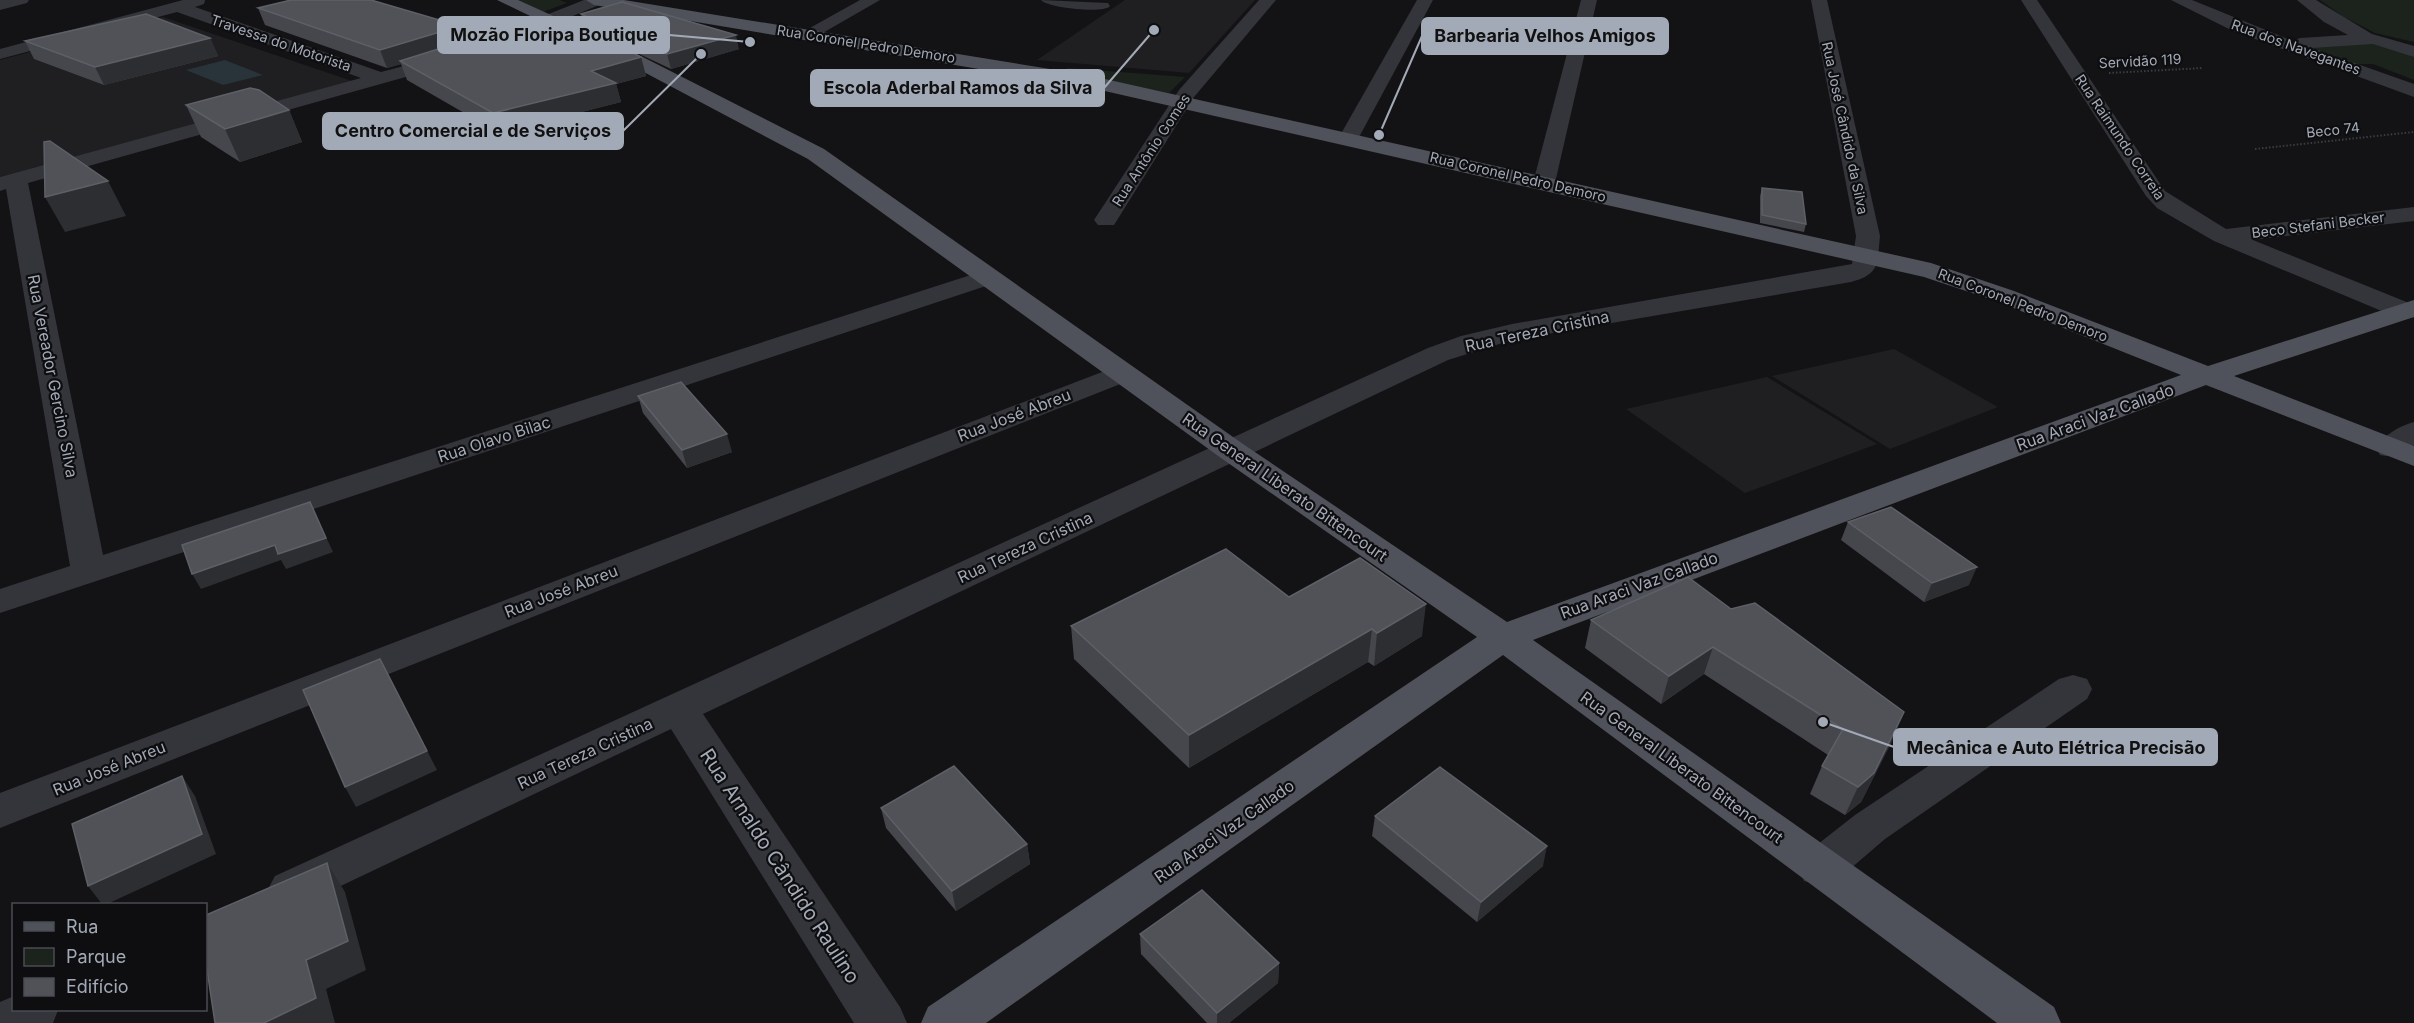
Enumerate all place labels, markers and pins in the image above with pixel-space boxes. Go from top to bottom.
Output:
callout: Mozão Floripa Boutique [438,17,669,53]
callout: Barbearia Velhos Amigos [1422,18,1668,54]
callout: Escola Aderbal Ramos da Silva [811,70,1104,106]
callout: Centro Comercial e de Serviços [323,113,623,149]
callout: Mecânica e Auto Elétrica Precisão [1894,729,2217,765]

